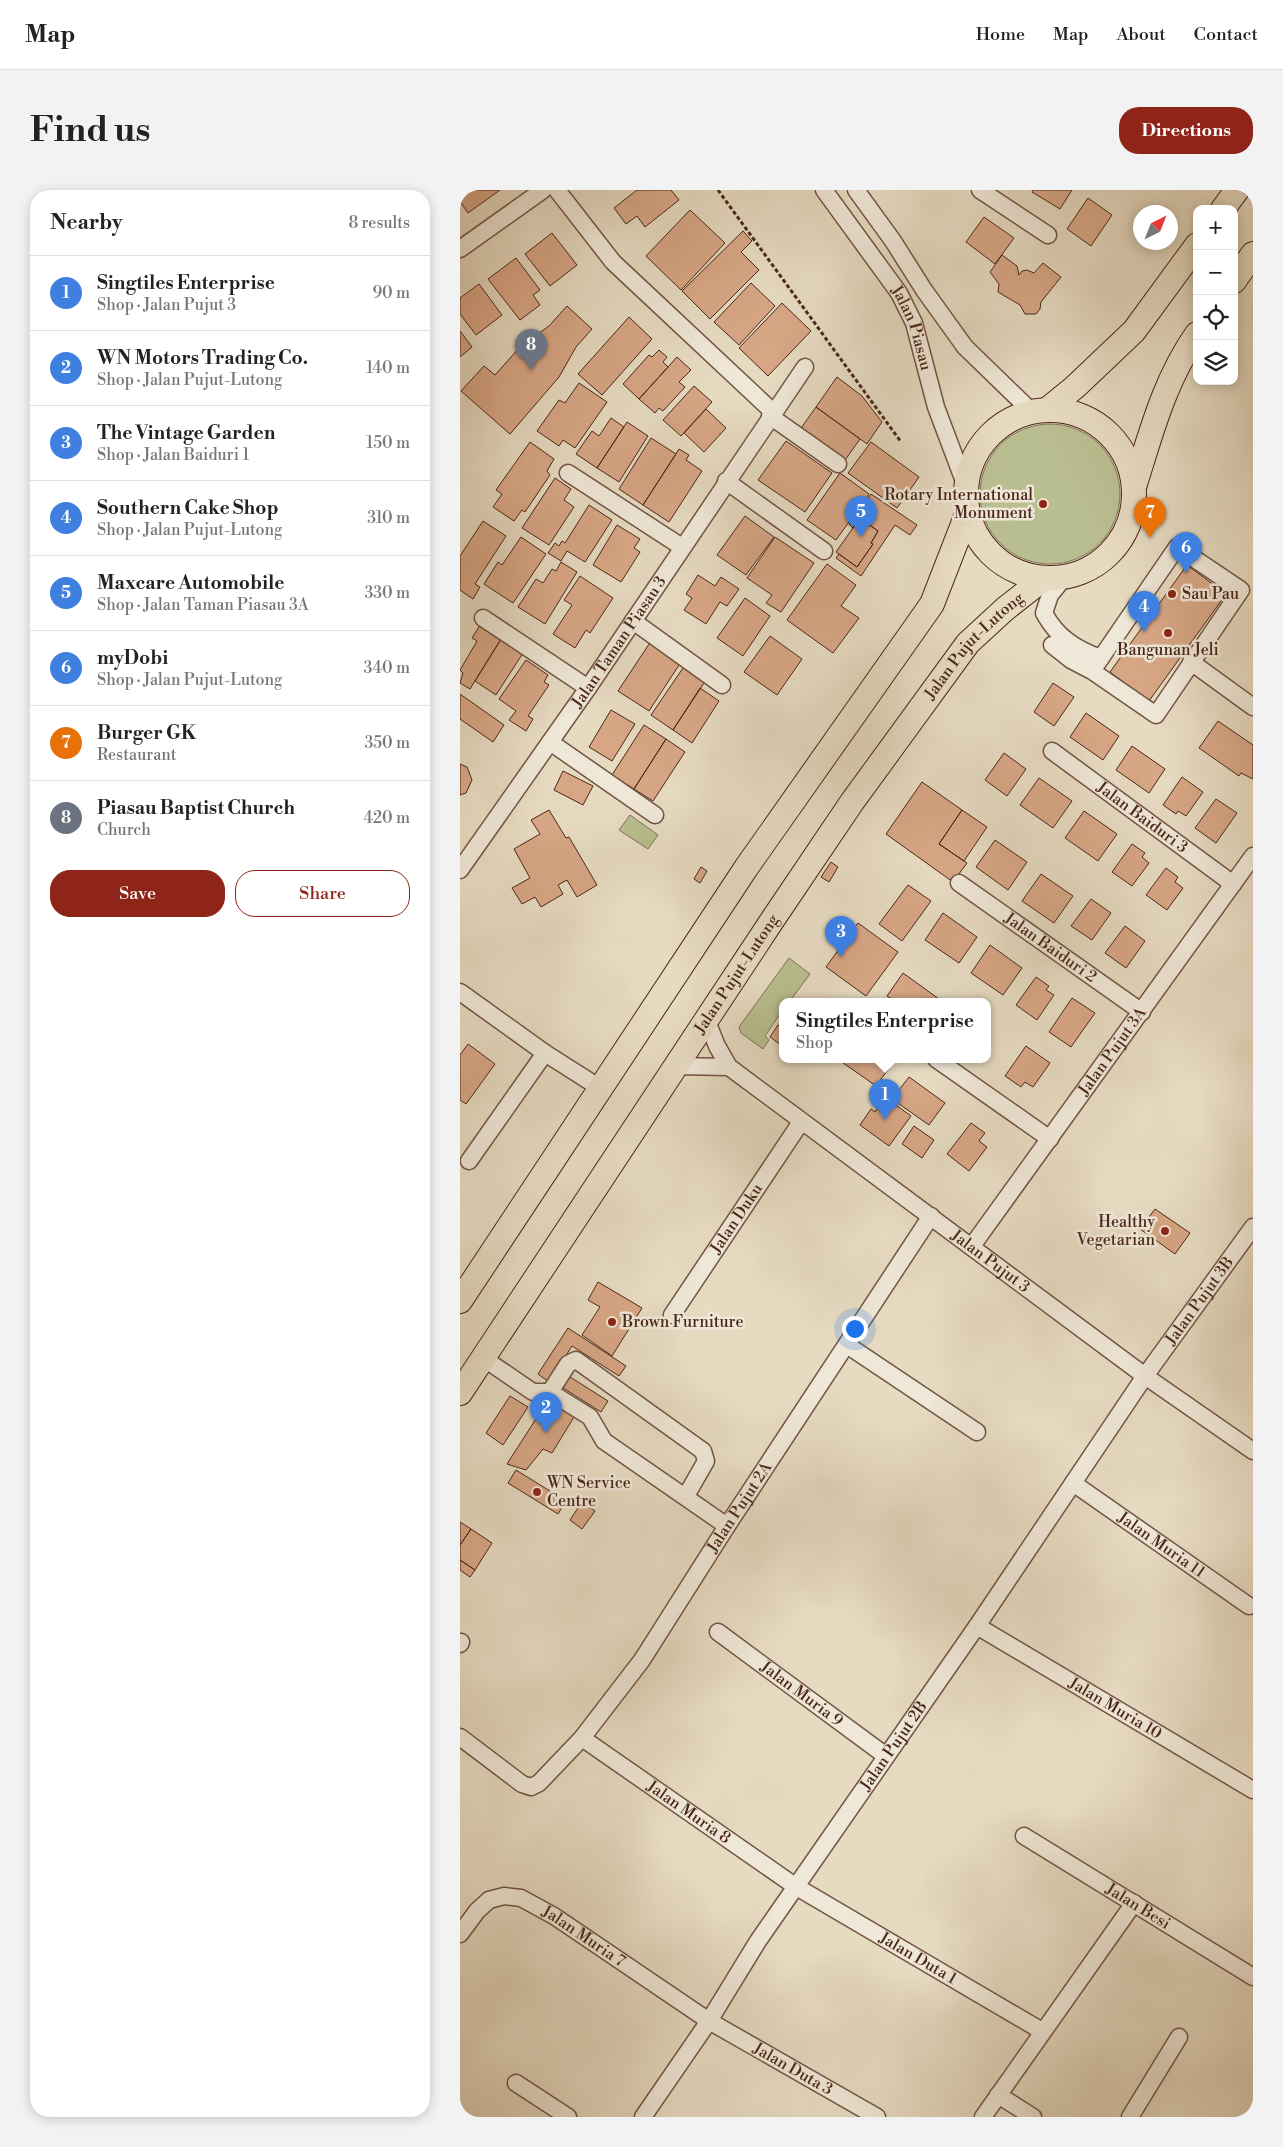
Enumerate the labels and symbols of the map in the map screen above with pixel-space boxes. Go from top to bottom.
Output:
north arrow [1133,205,1178,250]
street label: Jalan Piasau [886,281,936,373]
pin: 8 [515,329,547,370]
place label: Rotary International Monument [884,485,1033,523]
pin: 5 [845,496,877,537]
pin: 7 [1134,497,1166,538]
marker: Rotary International Monument [1037,498,1049,510]
pin: 6 [1170,532,1202,573]
street label: Jalan Taman Piasau 3 [567,572,671,712]
place label: Sau Pau [1182,584,1239,604]
street label: Jalan Pujut-Lutong [919,587,1029,704]
marker: Sau Pau [1166,588,1178,600]
pin: 4 [1128,591,1160,632]
marker: Bangunan Jeli [1162,627,1174,639]
place label: Bangunan Jeli [1116,640,1219,660]
street label: Jalan Baiduri 3 [1092,777,1192,857]
street label: Jalan Baiduri 2 [1000,908,1101,987]
street label: Jalan Pujut-Lutong [689,910,784,1039]
pin: 3 [825,916,857,957]
street label: Jalan Pujut 3A [1073,1002,1151,1100]
pin: 1 [869,1079,901,1120]
street label: Jalan Duku [705,1180,767,1258]
place label: Healthy Vegetarian [1076,1212,1155,1250]
street label: Jalan Pujut 3 [946,1225,1034,1297]
marker: Healthy Vegetarian [1159,1225,1171,1237]
street label: Jalan Pujut 3B [1160,1253,1238,1350]
place label: Brown Furniture [621,1312,743,1332]
marker: Brown Furniture [606,1316,618,1328]
your location [842,1316,868,1342]
pin: 2 [530,1392,562,1433]
street label: Jalan Pujut 2A [702,1457,777,1557]
place label: WN Service Centre [546,1473,631,1511]
marker: WN Service Centre [531,1486,543,1498]
street label: Jalan Muria 11 [1113,1507,1209,1582]
street label: Jalan Muria 9 [756,1656,847,1731]
street label: Jalan Muria 10 [1064,1672,1166,1744]
street label: Jalan Pujut 2B [855,1697,932,1795]
street label: Jalan Muria 8 [642,1776,735,1848]
street label: Jalan Besi [1101,1878,1174,1934]
street label: Jalan Muria 7 [538,1901,629,1971]
street label: Jalan Duta 1 [875,1927,960,1989]
street label: Jalan Duta 3 [749,2038,836,2100]

